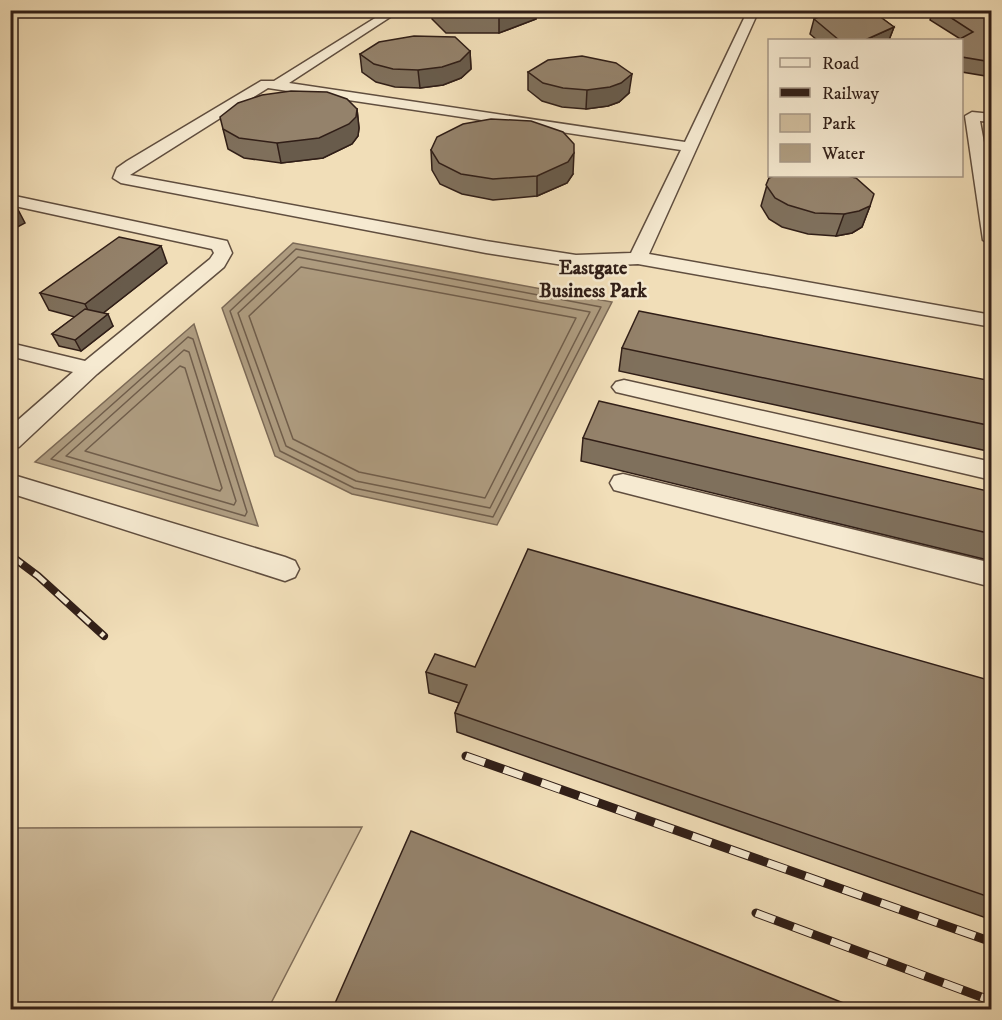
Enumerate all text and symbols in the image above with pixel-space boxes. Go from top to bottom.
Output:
legend [768,39,963,177]
text: Road [822,53,859,75]
text: Railway [822,83,880,105]
text: Park [822,113,856,135]
text: Water [821,143,865,165]
district label: Eastgate Business Park [539,256,648,304]

